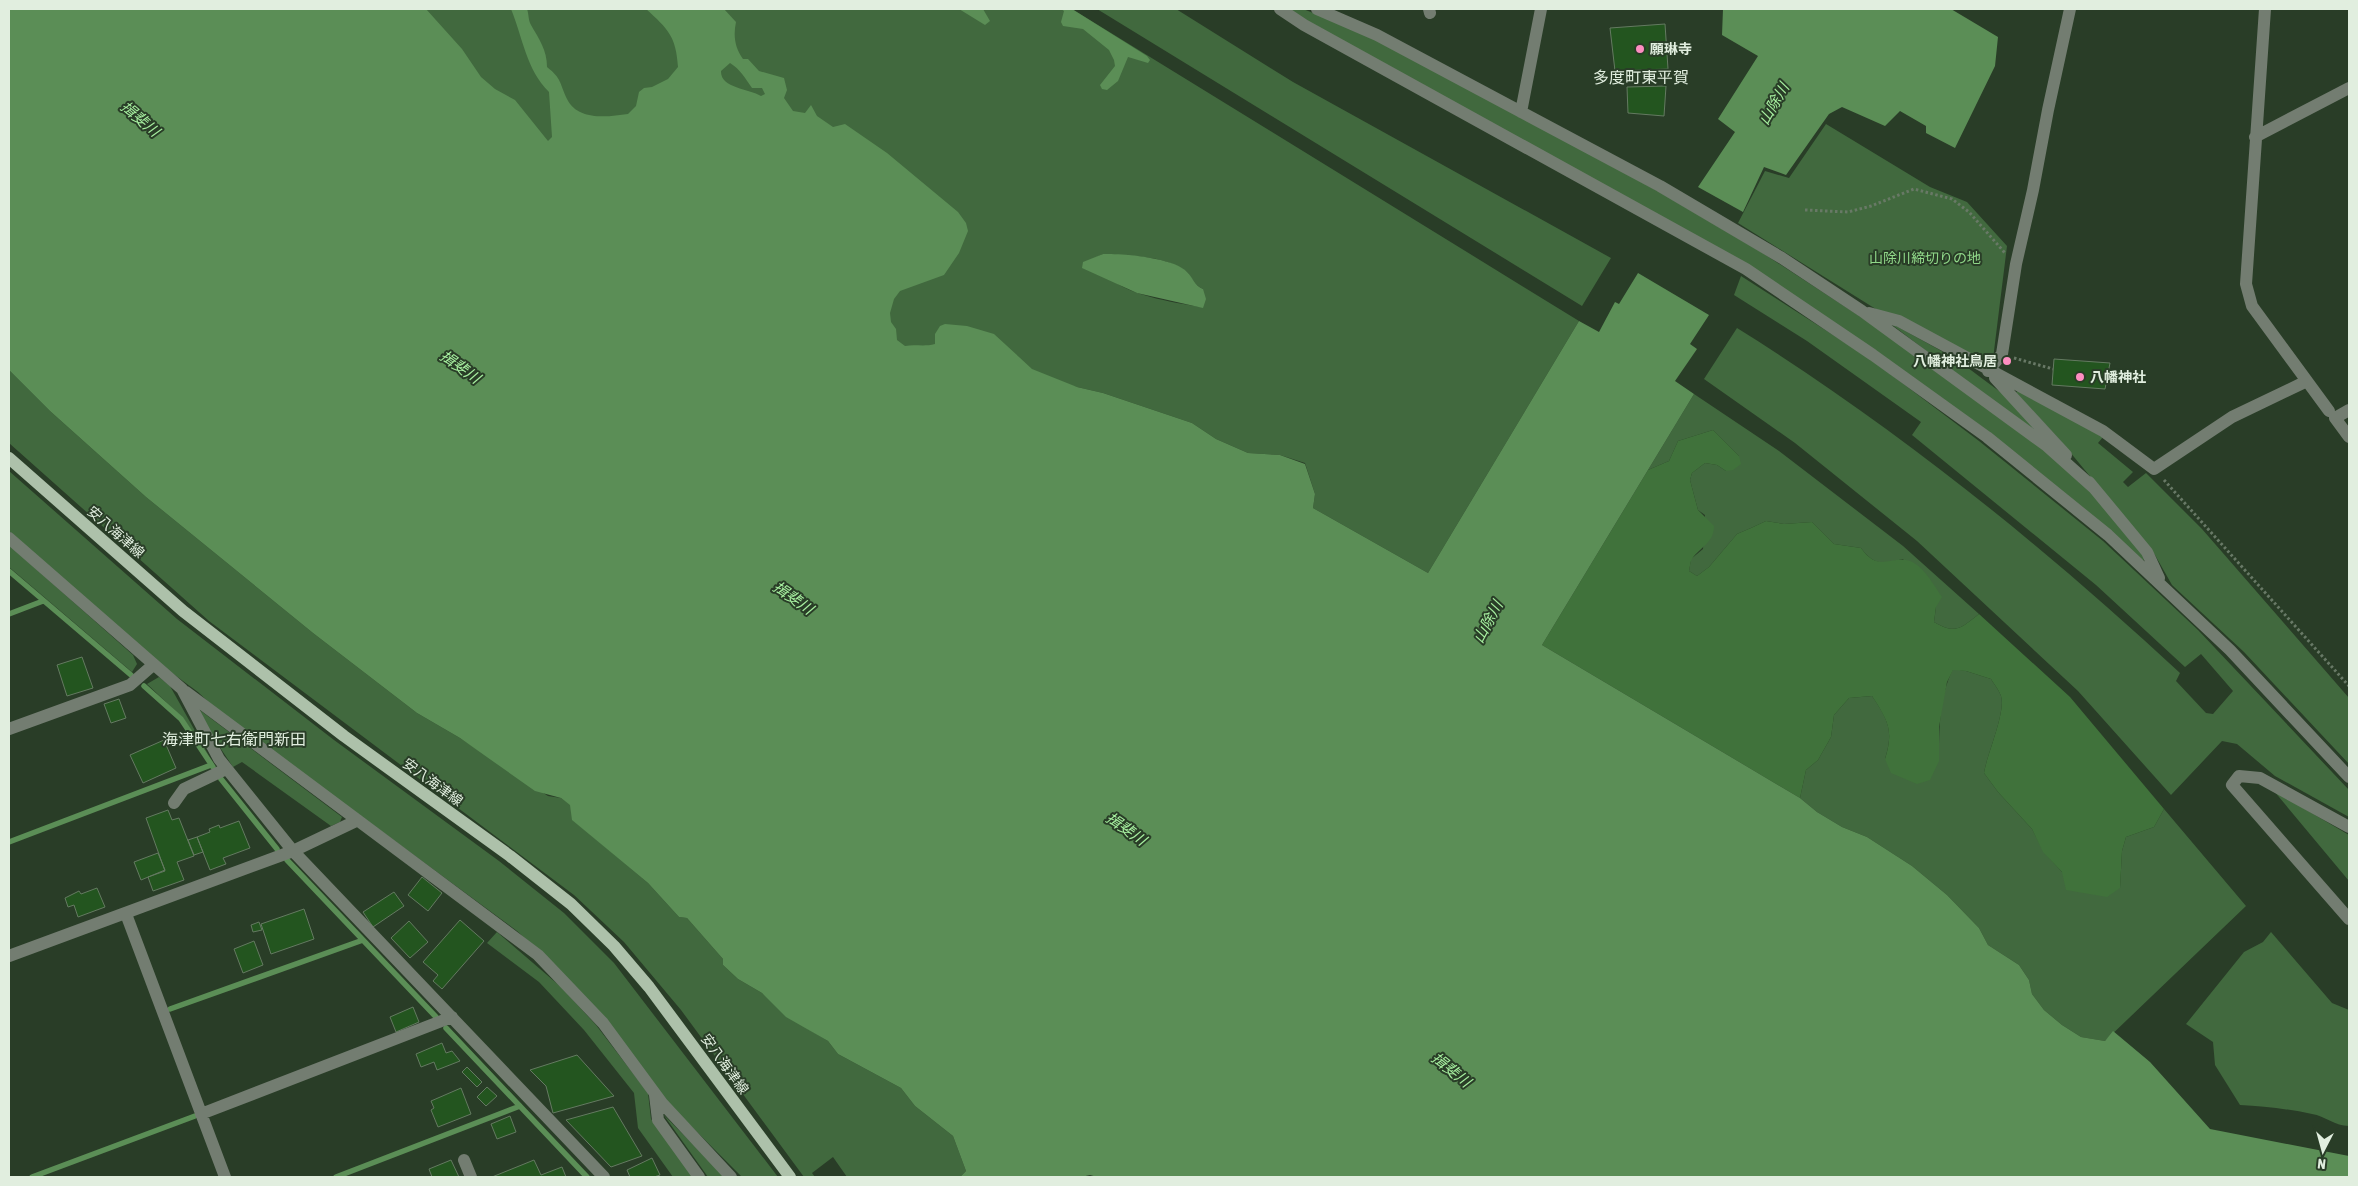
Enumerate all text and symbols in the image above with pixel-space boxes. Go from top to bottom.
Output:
place label: 願琳寺 [1650,41,1692,57]
marker: 願琳寺 [1634,43,1646,55]
district label: 多度町東平賀 [1593,68,1689,86]
water label: 山除川 [1755,78,1793,127]
water label: 揖斐川 [118,98,165,141]
park label: 山除川締切りの地 [1869,250,1981,266]
water label: 揖斐川 [437,347,485,388]
place label: 八幡神社鳥居 [1913,353,1997,369]
marker: 八幡神社鳥居 [2001,355,2013,367]
place label: 八幡神社 [2090,369,2146,385]
marker: 八幡神社 [2074,371,2086,383]
street label: 安八海津線 [84,503,148,561]
water label: 揖斐川 [770,578,818,619]
water label: 山除川 [1469,596,1507,646]
district label: 海津町七右衛門新田 [162,730,306,748]
street label: 安八海津線 [400,755,466,809]
water label: 揖斐川 [1103,809,1151,850]
street label: 安八海津線 [698,1031,752,1097]
water label: 揖斐川 [1428,1049,1476,1092]
north arrow [2298,1126,2348,1176]
text: N [2317,1156,2327,1172]

